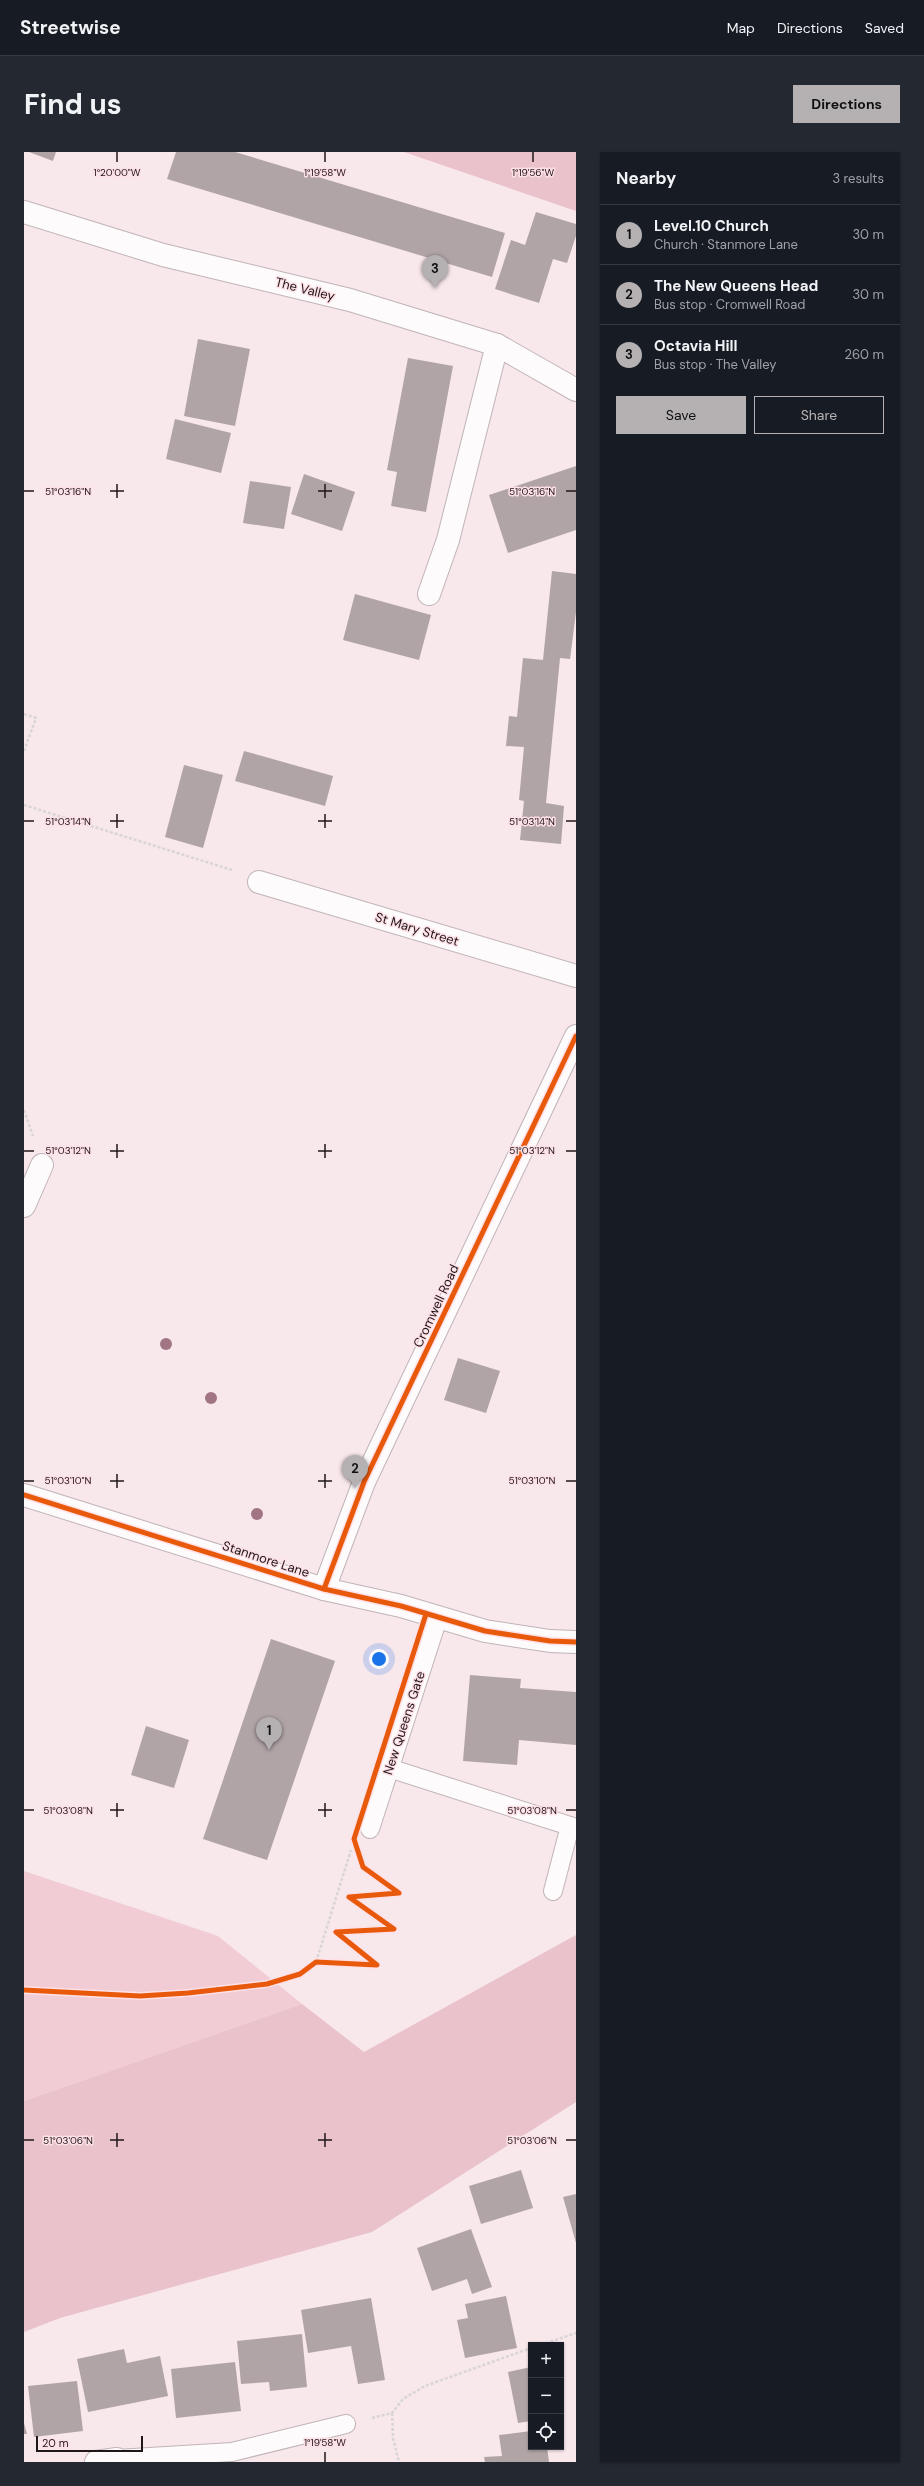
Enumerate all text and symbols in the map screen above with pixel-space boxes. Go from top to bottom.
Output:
text: Streetwise [20,15,121,40]
text: Map [727,19,755,37]
text: Directions [777,19,843,37]
text: Saved [865,19,904,37]
button: Directions [793,85,900,123]
text: Find us [24,86,122,123]
text: 1°20'00"W [94,166,141,179]
text: 1°19'58"W [304,166,346,179]
text: 1°19'56"W [512,166,554,179]
text: Nearby [616,167,676,189]
text: 3 results [832,170,884,187]
text: Level.10 Church [654,216,769,236]
text: 1 [627,226,631,243]
text: 30 m [852,226,884,243]
text: Church · Stanmore Lane [654,236,798,253]
pin: 3 [422,255,448,288]
street label: The Valley [273,273,337,305]
text: The New Queens Head [654,276,818,296]
text: 2 [625,286,633,303]
text: 30 m [852,286,884,303]
text: Bus stop · Cromwell Road [654,296,806,313]
text: Octavia Hill [654,336,738,356]
text: 3 [625,346,633,363]
text: 260 m [844,346,884,363]
text: Bus stop · The Valley [654,356,777,373]
button: Save [616,396,746,434]
button: Share [754,396,884,434]
text: 51°03'16"N [45,485,91,498]
text: 51°03'16"N [509,485,555,498]
text: 51°03'14"N [45,815,91,828]
text: 51°03'14"N [509,815,555,828]
street label: St Mary Street [373,908,461,950]
text: 51°03'12"N [45,1144,91,1157]
text: 51°03'12"N [509,1144,555,1157]
street label: Cromwell Road [409,1262,463,1350]
pin: 2 [342,1455,368,1488]
text: 51°03'10"N [45,1474,91,1487]
text: 51°03'10"N [509,1474,555,1487]
street label: Stanmore Lane [220,1537,312,1581]
your location [369,1649,389,1669]
street label: New Queens Gate [379,1669,429,1777]
pin: 1 [256,1717,282,1750]
text: 51°03'08"N [43,1804,93,1817]
text: 51°03'08"N [507,1804,557,1817]
text: 51°03'06"N [43,2134,93,2147]
text: 51°03'06"N [507,2134,557,2147]
map controls [528,2342,564,2450]
button: + [528,2342,564,2378]
button: − [528,2378,564,2414]
button: locate [528,2414,564,2450]
scale bar [36,2434,143,2453]
text: 20 m [42,2436,68,2450]
text: 1°19'58"W [304,2436,346,2449]

